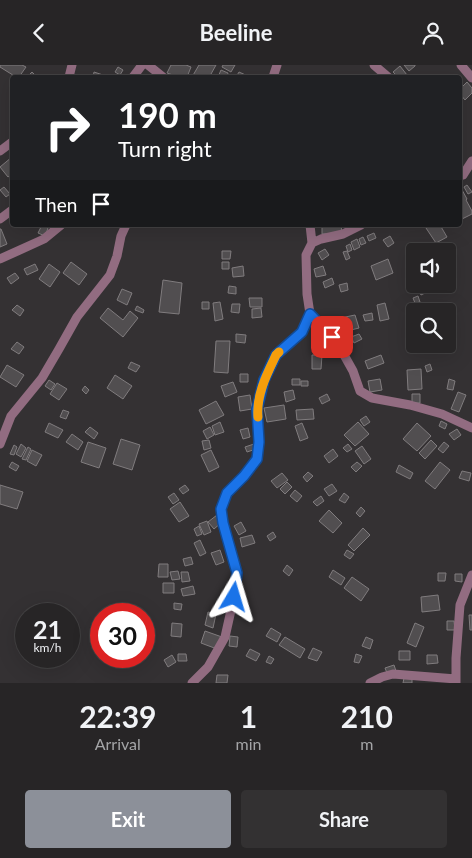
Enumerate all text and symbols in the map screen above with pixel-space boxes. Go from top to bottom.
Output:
icon: back [25,19,53,47]
text: Beeline [199,19,273,46]
icon: person [419,19,447,47]
text: 190 m [118,93,217,135]
icon: right [35,95,100,160]
text: Turn right [118,135,212,162]
icon: arrive [87,190,115,218]
text: Then [35,193,77,216]
map controls [406,243,456,353]
button: sound [406,243,456,293]
button: search [406,303,456,353]
pin [311,316,353,358]
icon: arrive [318,323,346,351]
position arrow [207,570,259,622]
speed limit sign: 30 [90,603,155,668]
text: 21 [33,614,62,644]
text: km/h [33,640,62,655]
text: 22:39 [79,698,156,734]
text: 1 [240,698,257,734]
text: 210 [341,698,393,734]
text: Arrival [95,734,141,753]
text: min [236,734,262,753]
text: m [360,734,373,753]
button: Exit [25,790,231,848]
button: Share [241,790,447,848]

